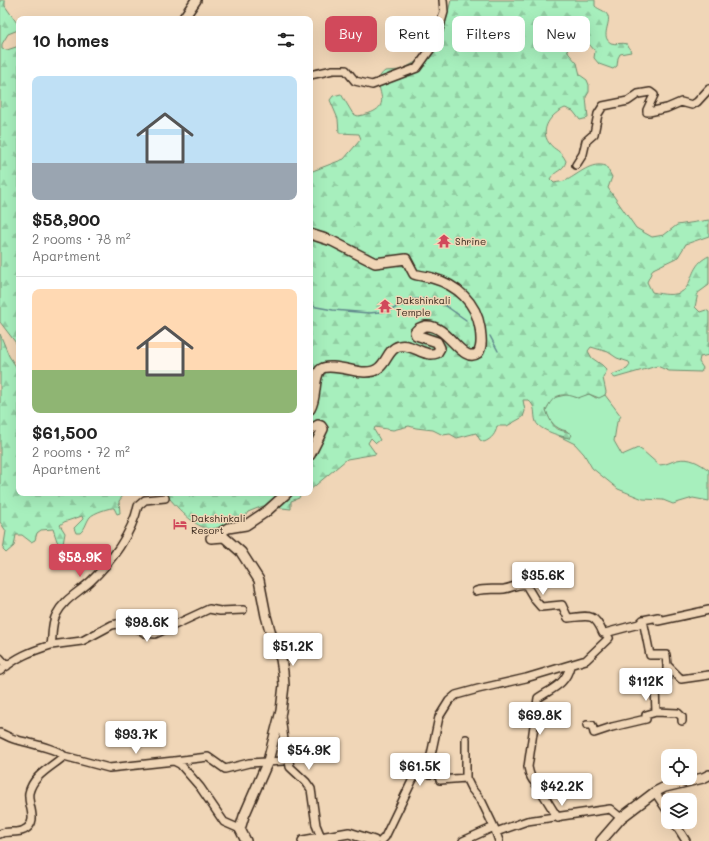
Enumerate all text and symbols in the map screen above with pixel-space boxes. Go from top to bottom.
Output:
chip: Buy [325,16,377,52]
chip: Rent [385,16,444,52]
chip: Filters [452,16,525,52]
chip: New [533,16,590,52]
text: 10 homes [32,29,109,51]
icon: filters [275,29,297,51]
icon: home [129,102,201,174]
text: $58,900 [32,208,100,230]
text: 2 rooms · 78 m² [32,230,131,247]
temple icon: Shrine [436,233,452,249]
place label: Shrine [455,234,486,248]
text: Apartment [32,247,101,264]
place label: Dakshinkali Temple [396,293,451,319]
temple icon: Dakshinkali Temple [377,298,393,314]
icon: home [129,315,201,387]
text: $61,500 [32,421,97,443]
text: 2 rooms · 72 m² [32,443,130,460]
text: Apartment [32,460,101,477]
place label: Dakshinkali Resort [191,511,246,537]
hotel icon: Dakshinkali Resort [172,516,188,532]
pin: $58.9K [47,544,113,578]
text: $58.9K [58,548,102,565]
pin: $35.6K [510,562,576,596]
text: $35.6K [521,566,565,583]
pin: $98.6K [114,609,180,643]
text: $98.6K [125,613,169,630]
pin: $51.2K [260,633,326,667]
text: $51.2K [272,637,314,654]
pin: $112K [618,668,674,702]
text: $112K [628,672,664,689]
pin: $69.8K [507,702,573,736]
text: $69.8K [518,706,562,723]
pin: $93.7K [103,721,169,755]
text: $93.7K [114,725,158,742]
pin: $54.9K [276,737,342,771]
text: $54.9K [287,741,331,758]
map controls [661,749,697,829]
button: locate [661,749,697,785]
pin: $61.5K [387,753,453,787]
text: $61.5K [399,757,441,774]
pin: $42.2K [529,773,595,807]
text: $42.2K [540,777,584,794]
button: layers [661,793,697,829]

